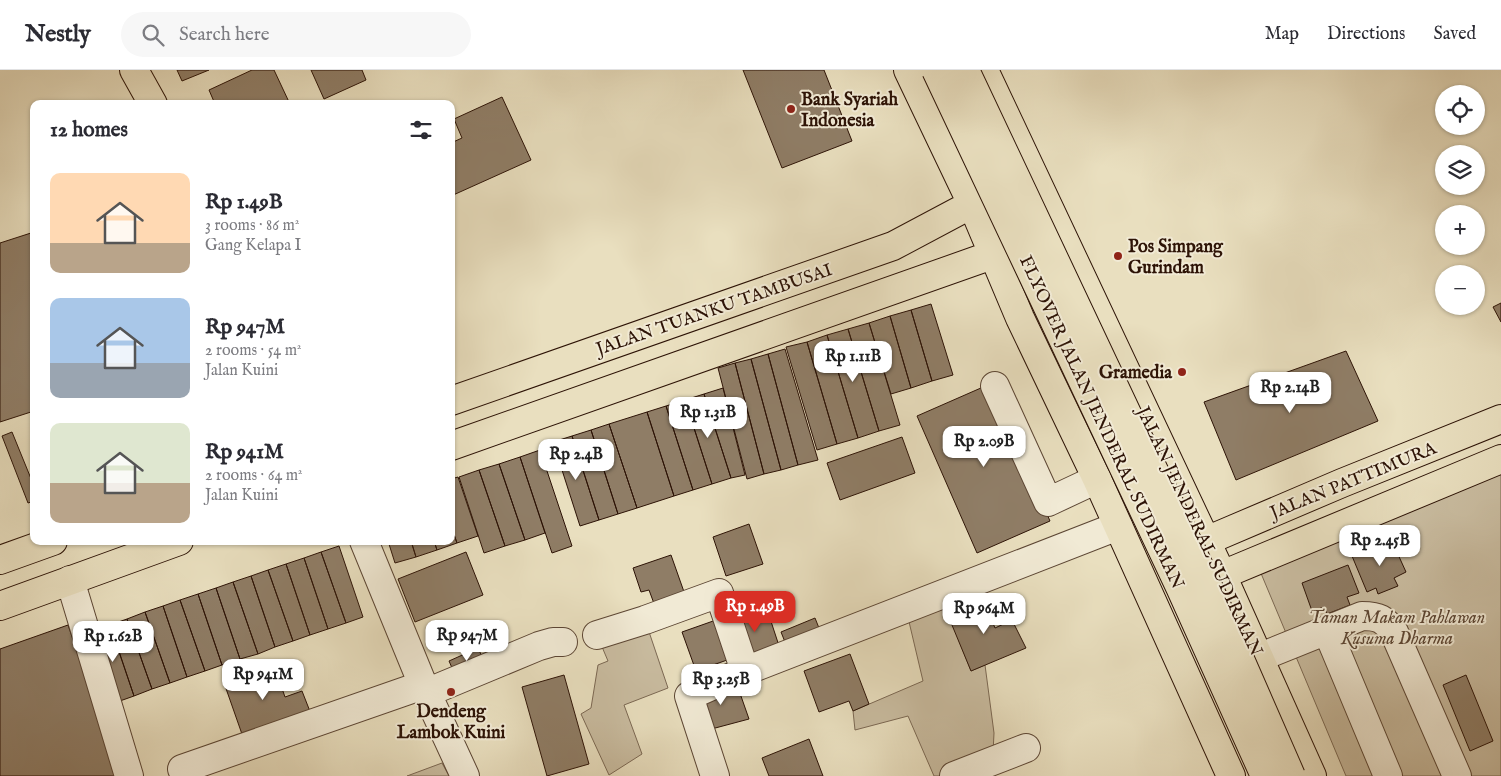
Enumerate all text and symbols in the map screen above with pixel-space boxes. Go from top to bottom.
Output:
search box [121,12,471,57]
text: Nestly [25,19,91,50]
icon: search [139,21,167,49]
text: Search here [179,23,269,47]
text: Map [1265,23,1299,46]
text: Directions [1327,23,1405,46]
text: Saved [1433,23,1476,46]
map controls [1435,85,1485,315]
button: locate [1435,85,1485,135]
place label: Bank Syariah Indonesia [801,89,899,133]
marker: Bank Syariah Indonesia [785,103,797,115]
icon: filters [407,116,435,144]
text: 12 homes [50,117,128,144]
button: layers [1435,145,1485,195]
text: Rp 1.49B [205,189,283,216]
icon: home [90,193,150,253]
button: + [1435,205,1485,255]
text: 3 rooms · 86 m² [205,216,299,236]
text: Gang Kelapa I [205,236,302,256]
place label: Pos Simpang Gurindam [1128,236,1224,280]
marker: Pos Simpang Gurindam [1112,250,1124,262]
street label: FLYOVER JALAN JENDERAL SUDIRMAN [1013,252,1188,593]
street label: JALAN TUANKU TAMBUSAI [591,259,836,362]
button: − [1435,265,1485,315]
text: Rp 947M [205,314,285,341]
icon: home [90,318,150,378]
pin: Rp 1.11B [801,340,905,383]
text: 2 rooms · 54 m² [205,341,302,361]
text: Rp 1.11B [825,347,881,367]
text: Jalan Kuini [205,361,278,381]
place label: Gramedia [1099,362,1173,385]
marker: Gramedia [1176,366,1188,378]
pin: Rp 2.14B [1238,372,1342,414]
text: Rp 2.14B [1260,378,1320,398]
pin: Rp 1.31B [656,396,760,439]
street label: JALAN JENDERAL SUDIRMAN [1130,401,1267,661]
text: Rp 1.31B [680,403,736,423]
pin: Rp 2.09B [932,426,1036,468]
text: Rp 2.09B [954,432,1014,452]
street label: JALAN PATTIMURA [1265,437,1441,526]
pin: Rp 2.4B [530,438,622,481]
text: Rp 941M [205,439,284,466]
icon: home [90,443,150,503]
text: Rp 2.4B [549,445,603,465]
text: 2 rooms · 64 m² [205,466,303,486]
text: Jalan Kuini [205,486,278,506]
pin: Rp 2.45B [1328,524,1432,567]
text: Rp 2.45B [1350,531,1410,551]
pin: Rp 1.49B [703,590,807,633]
pin: Rp 964M [938,592,1030,635]
text: Rp 1.49B [725,597,785,617]
text: Rp 964M [954,599,1014,619]
park label: Taman Makam Pahlawan Kusuma Dharma [1309,607,1485,651]
pin: Rp 1.62B [61,620,165,663]
pin: Rp 947M [421,620,513,662]
text: Rp 947M [436,626,498,646]
text: Rp 1.62B [84,627,142,647]
pin: Rp 941M [217,658,309,701]
pin: Rp 3.25B [669,664,773,706]
text: Rp 941M [233,665,293,685]
text: Rp 3.25B [692,670,750,690]
marker: Dendeng Lambok Kuini [445,686,457,698]
place label: Dendeng Lambok Kuini [397,701,506,745]

